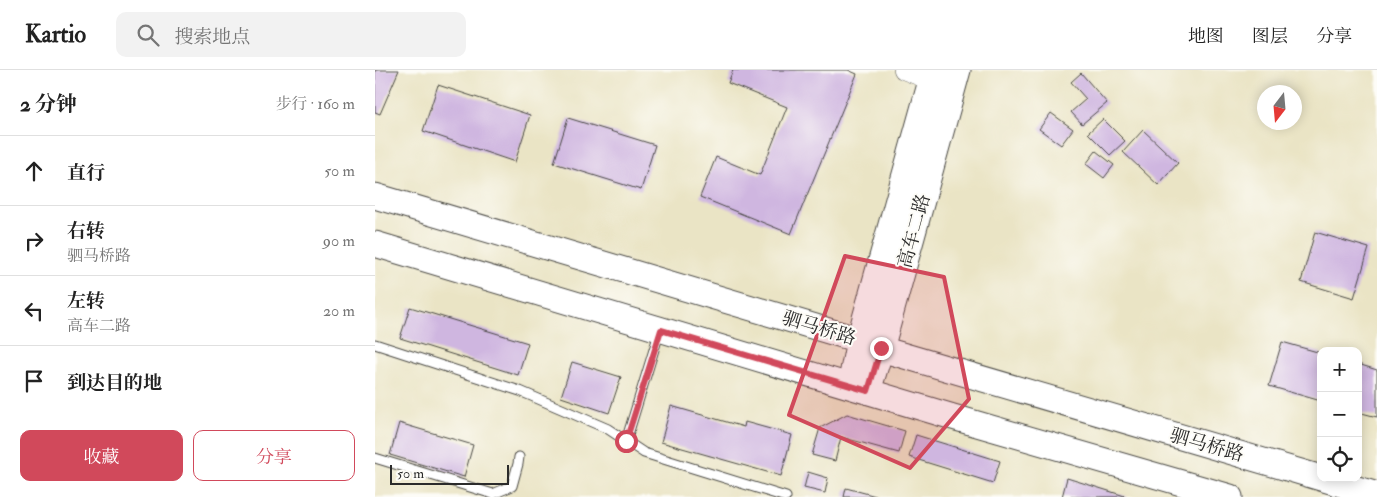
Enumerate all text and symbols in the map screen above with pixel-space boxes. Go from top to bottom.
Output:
search box [116,12,466,57]
text: Kartio [25,19,86,50]
icon: search [134,21,162,49]
text: 搜索地点 [174,25,250,49]
text: 地图 [1188,25,1224,48]
text: 图层 [1252,25,1288,48]
text: 分享 [1316,25,1352,48]
north arrow [1257,85,1302,130]
text: 2 分钟 [20,91,77,118]
text: 步行 · 160 m [275,94,355,114]
icon: ahead [20,157,48,185]
text: 直行 [67,161,105,185]
text: 50 m [324,161,355,181]
street label: 高车二路 [893,191,935,271]
text: 右转 [67,219,105,243]
icon: right [20,227,48,255]
text: 90 m [323,231,355,251]
text: 驷马桥路 [67,246,131,266]
text: 左转 [67,289,105,313]
icon: left [20,297,48,325]
text: 20 m [323,301,355,321]
street label: 驷马桥路 [779,305,859,351]
text: 高车二路 [67,316,131,336]
route end [870,337,893,360]
map controls [1317,347,1362,482]
button: + [1317,347,1362,392]
icon: arrive [20,367,48,395]
text: 到达目的地 [67,371,162,395]
button: − [1317,392,1362,437]
street label: 驷马桥路 [1167,423,1247,467]
button: 收藏 [20,430,183,481]
button: 分享 [193,430,355,481]
route start [615,430,638,453]
button: locate [1317,437,1362,482]
scale bar [390,462,509,485]
text: 50 m [397,465,424,482]

